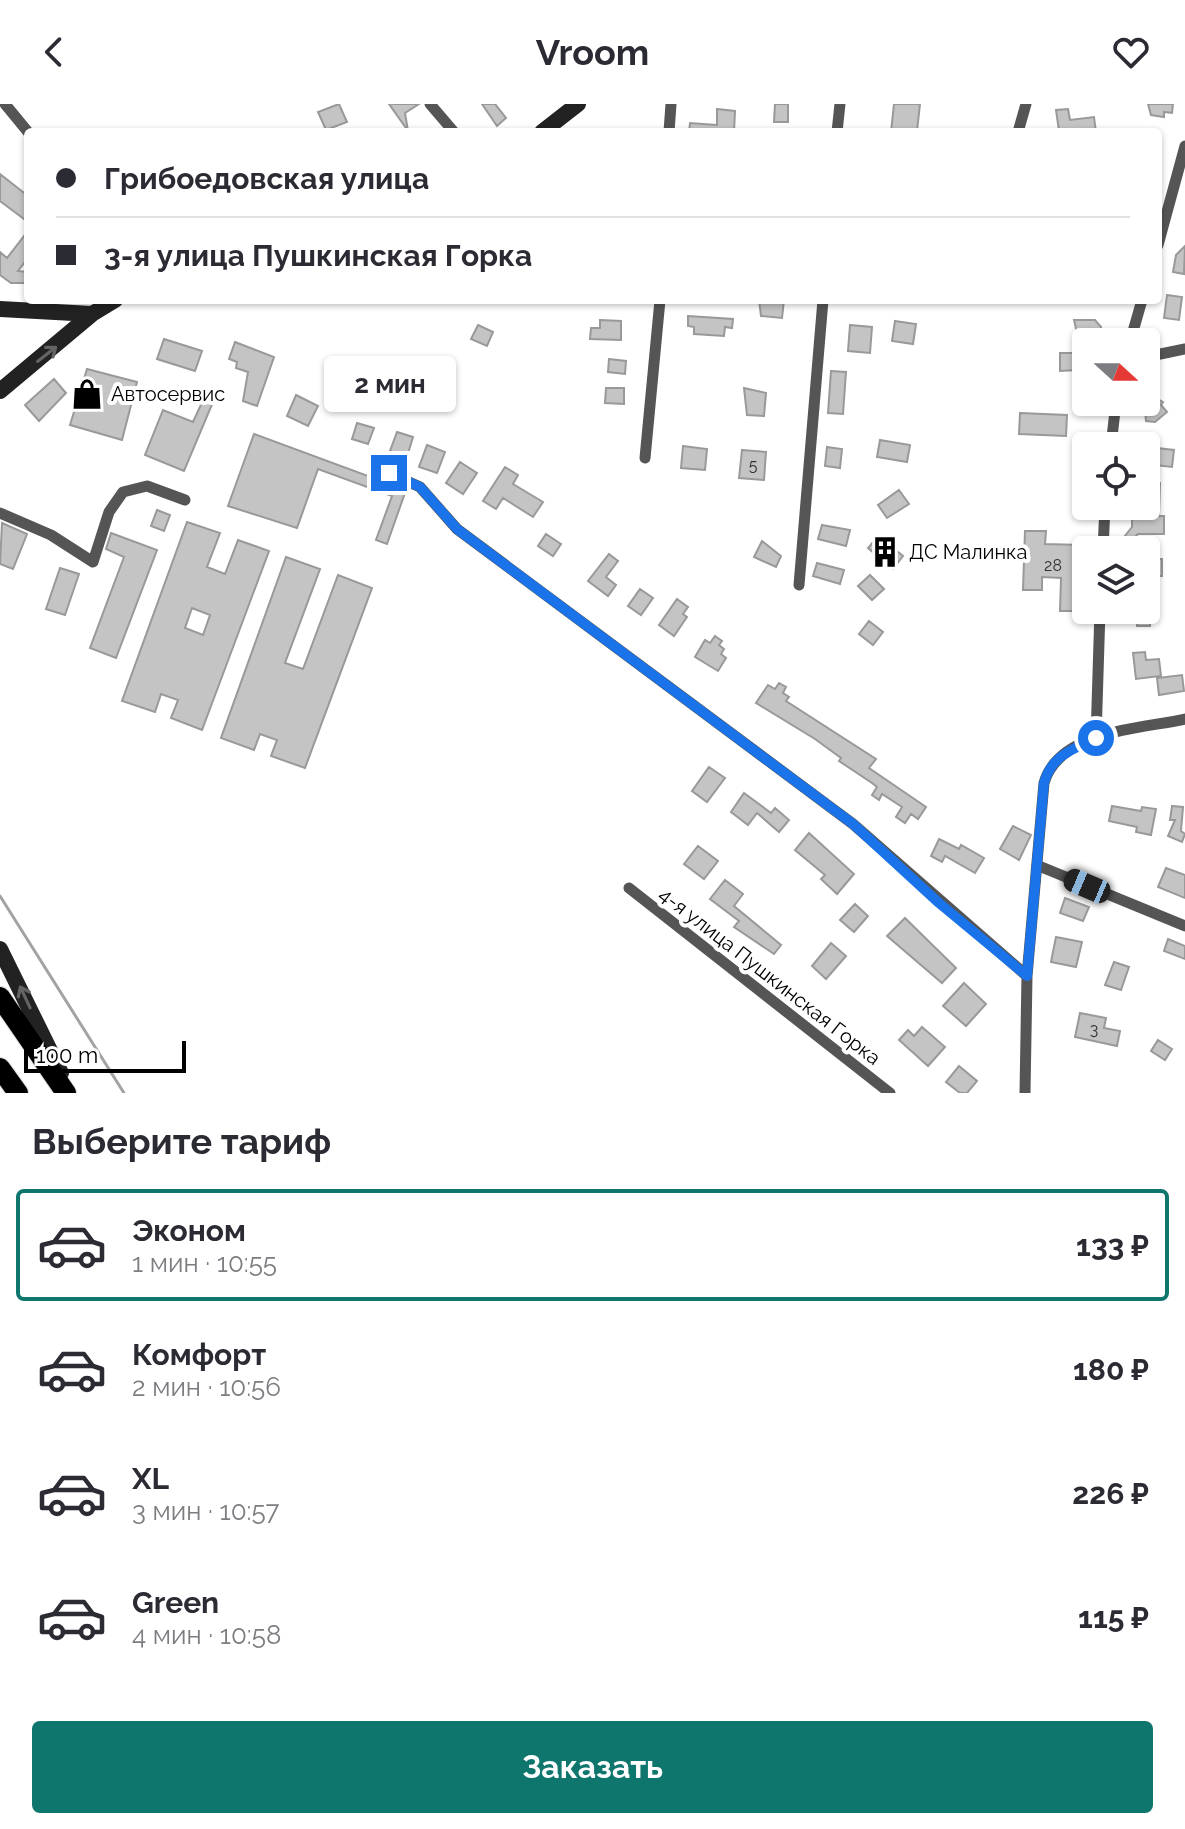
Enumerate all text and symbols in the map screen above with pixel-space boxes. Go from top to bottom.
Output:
icon: back [32,30,76,74]
icon: heart [1109,30,1153,74]
text: Vroom [536,31,649,73]
text: Грибоедовская улица [104,161,429,196]
text: 3-я улица Пушкинская Горка [104,238,532,273]
north arrow [1072,328,1160,416]
map controls [1072,328,1160,624]
one-way arrow [36,346,57,363]
callout: 2 мин [323,357,455,413]
text: 2 мин [354,369,426,399]
shop icon: Автосервис [70,377,104,411]
place label: Автосервис [111,382,225,406]
button: locate [1072,432,1160,520]
route end [371,455,407,491]
house number: 5 [749,456,758,475]
building icon: ДС Малинка [868,535,902,569]
button: layers [1072,536,1160,624]
place label: ДС Малинка [909,540,1027,564]
house number: 28 [1044,556,1062,575]
route start [1078,720,1114,756]
car [1060,866,1114,906]
street label: 4-я улица Пушкинская Горка [654,882,886,1070]
one-way arrow [17,986,32,1010]
house number: 3 [1090,1020,1098,1039]
scale bar [24,1037,186,1073]
text: 100 m [36,1042,98,1068]
text: Выберите тариф [32,1120,331,1162]
icon: car [36,1209,108,1281]
text: Эконом [132,1213,246,1248]
text: 133 ₽ [1076,1228,1149,1263]
text: 1 мин · 10:55 [132,1248,277,1278]
icon: car [36,1333,108,1405]
text: Комфорт [132,1337,266,1372]
text: 180 ₽ [1073,1352,1149,1387]
text: 2 мин · 10:56 [132,1372,281,1402]
icon: car [36,1457,108,1529]
text: XL [132,1461,169,1496]
text: 226 ₽ [1072,1476,1149,1511]
text: 3 мин · 10:57 [132,1496,279,1526]
icon: car [36,1581,108,1653]
text: Green [132,1585,219,1620]
text: 115 ₽ [1078,1600,1149,1635]
text: 4 мин · 10:58 [132,1620,281,1650]
button: Заказать [32,1721,1153,1813]

